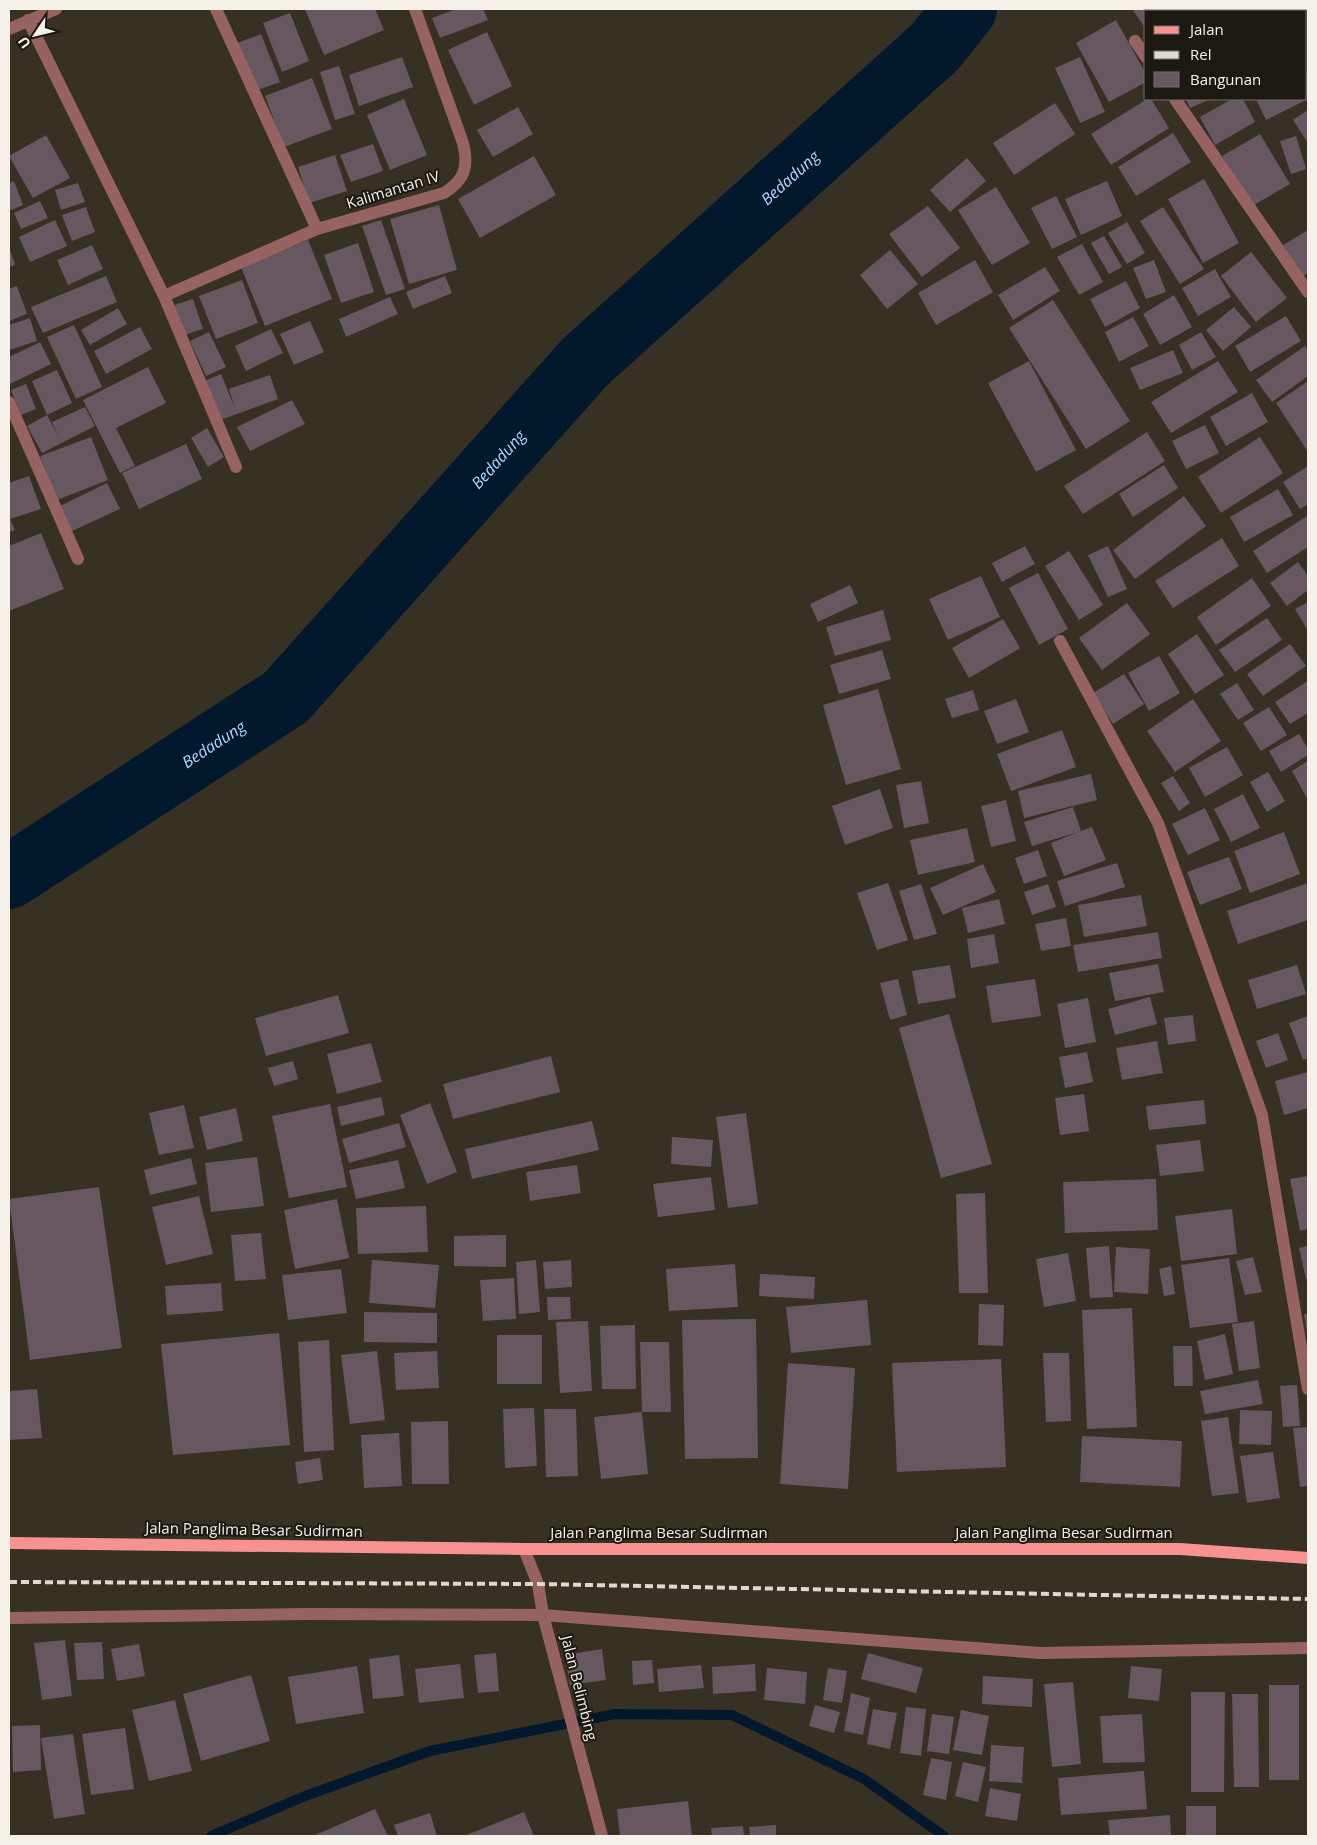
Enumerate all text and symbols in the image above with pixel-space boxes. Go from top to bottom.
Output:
north arrow [10,10,60,60]
legend [1144,10,1307,100]
text: Jalan [1188,19,1224,39]
text: U [13,33,35,53]
text: Rel [1190,44,1211,64]
text: Bangunan [1190,69,1261,89]
water label: Bedadung [756,145,824,210]
street label: Kalimantan IV [344,165,442,213]
water label: Bedadung [466,425,531,493]
water label: Bedadung [177,715,250,773]
street label: Jalan Panglima Besar Sudirman [143,1517,363,1541]
street label: Jalan Panglima Besar Sudirman [548,1522,768,1542]
street label: Jalan Panglima Besar Sudirman [953,1522,1173,1542]
street label: Jalan Belimbing [557,1631,603,1742]

